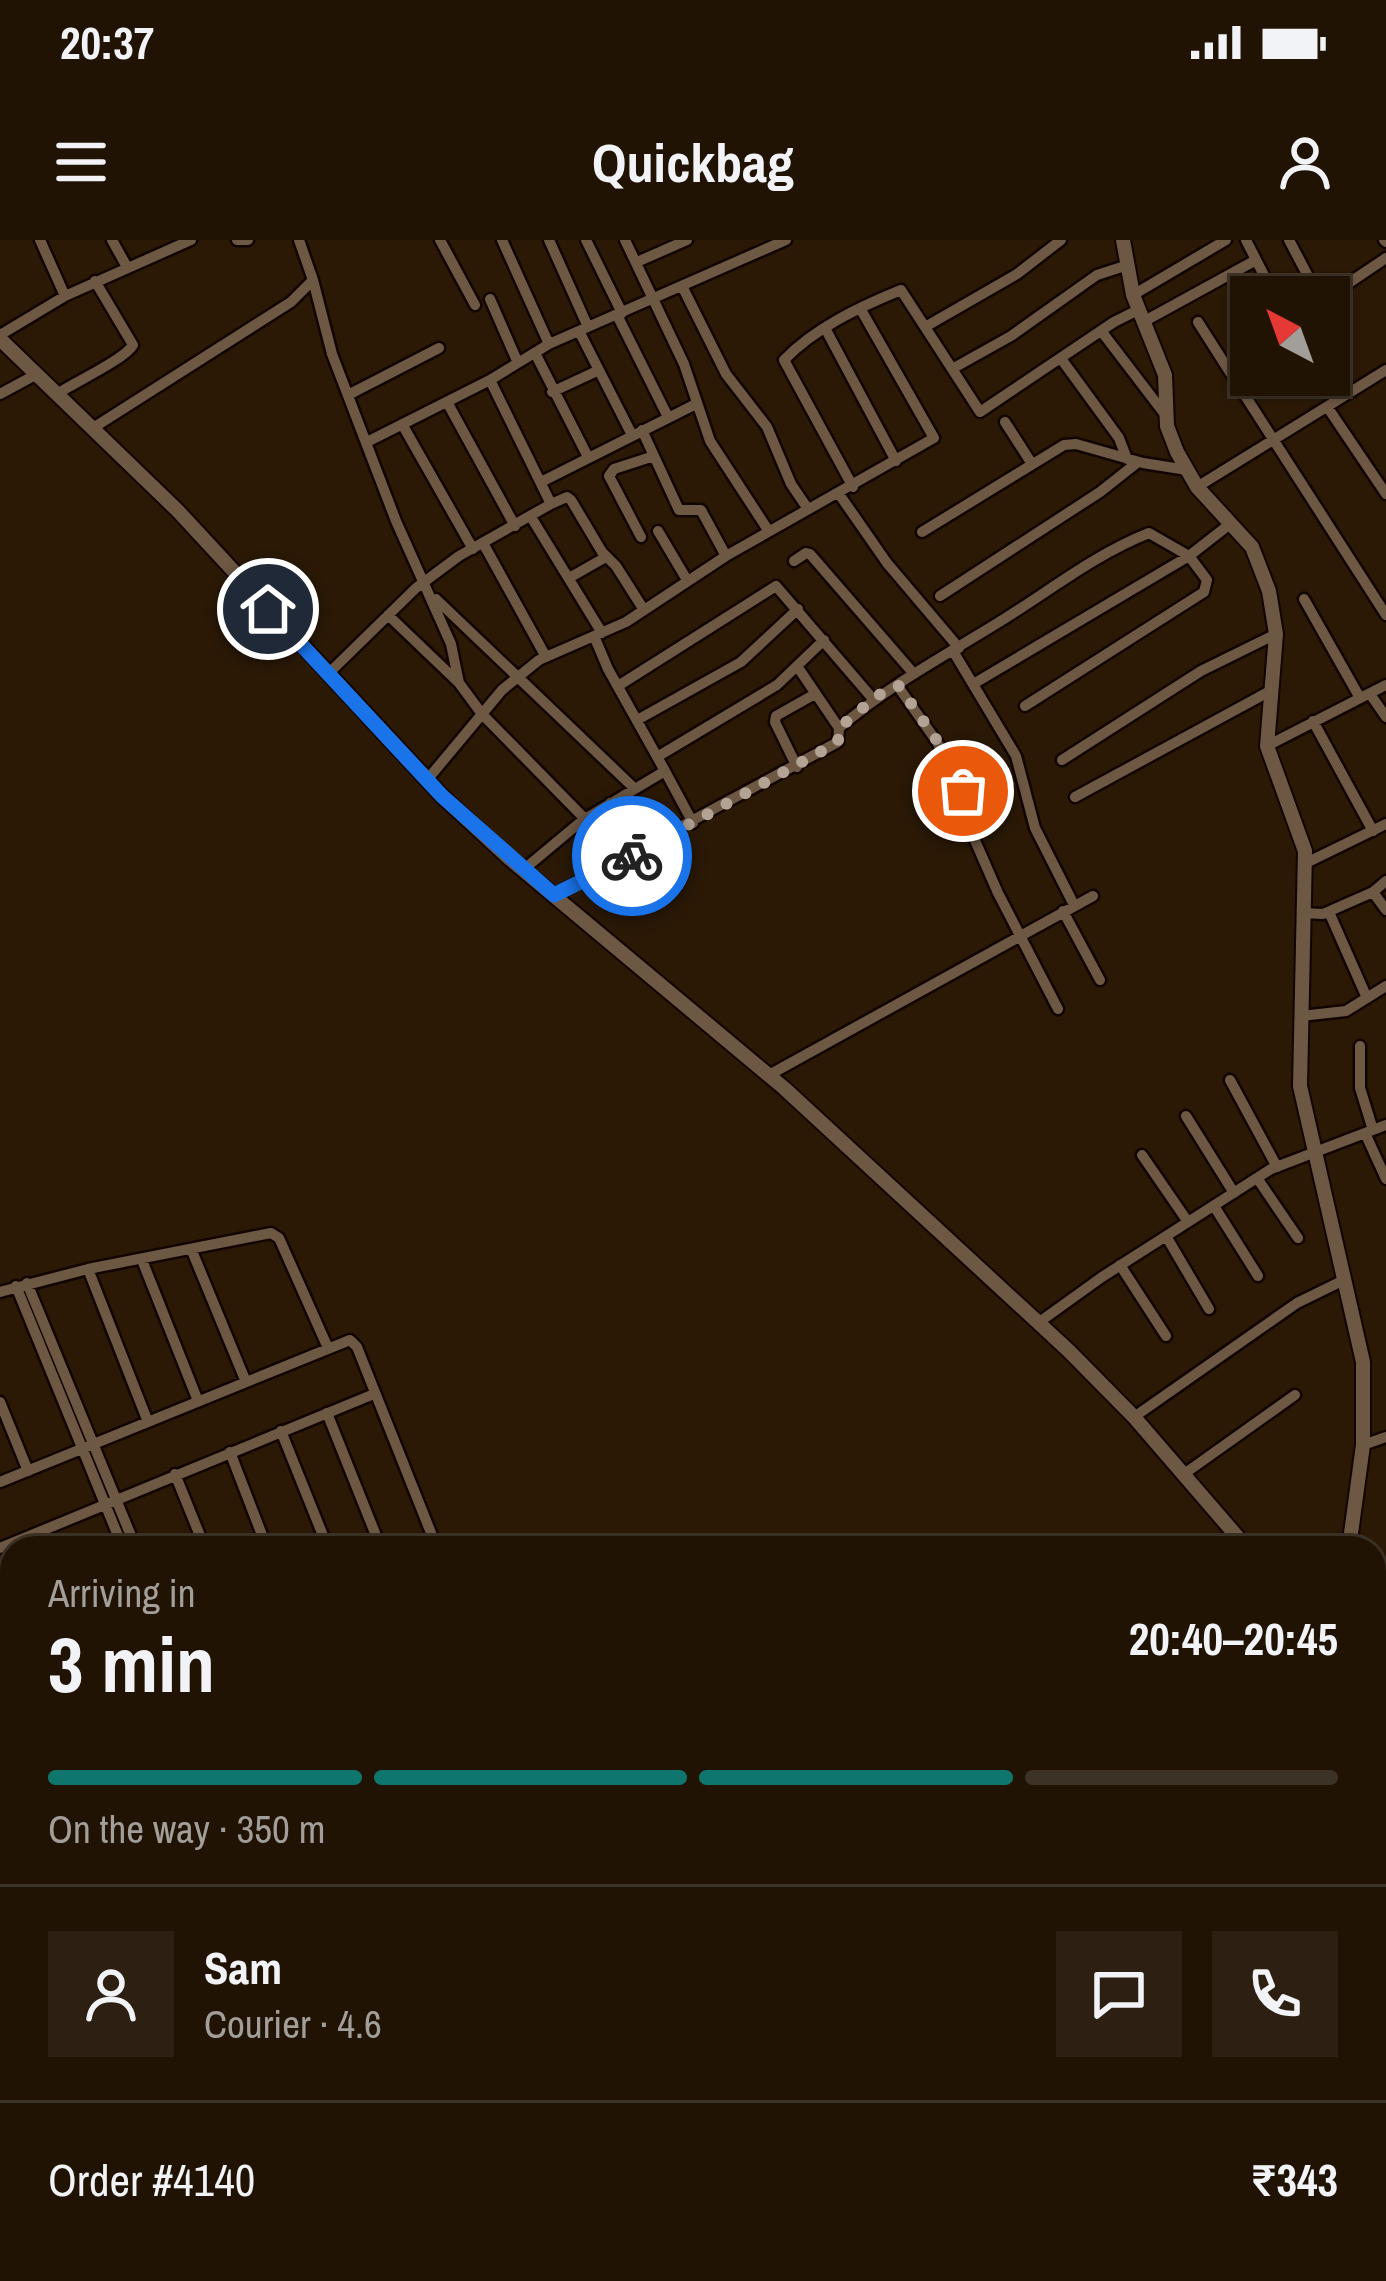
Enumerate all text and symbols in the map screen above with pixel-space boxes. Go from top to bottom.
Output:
text: 20:37 [60,12,154,73]
text: Quickbag [592,126,794,199]
icon: menu [48,129,114,195]
icon: person [1272,129,1338,195]
north arrow [1230,276,1350,396]
map controls [1230,276,1350,396]
pin [217,558,319,660]
icon: home [235,576,301,642]
pin [912,740,1014,842]
icon: bag [930,758,996,824]
courier [572,796,692,916]
icon: bike [599,823,665,889]
text: Arriving in [48,1567,196,1619]
text: 20:40–20:45 [1129,1608,1338,1669]
text: 3 min [48,1611,215,1716]
text: On the way · 350 m [48,1803,325,1855]
button: person [48,1931,174,2057]
button: chat [1056,1931,1182,2057]
button: phone [1212,1931,1338,2057]
text: Sam [204,1937,282,1998]
text: Courier · 4.6 [204,1998,382,2050]
text: Order #4140 [48,2149,255,2210]
text: ₹343 [1250,2149,1338,2210]

